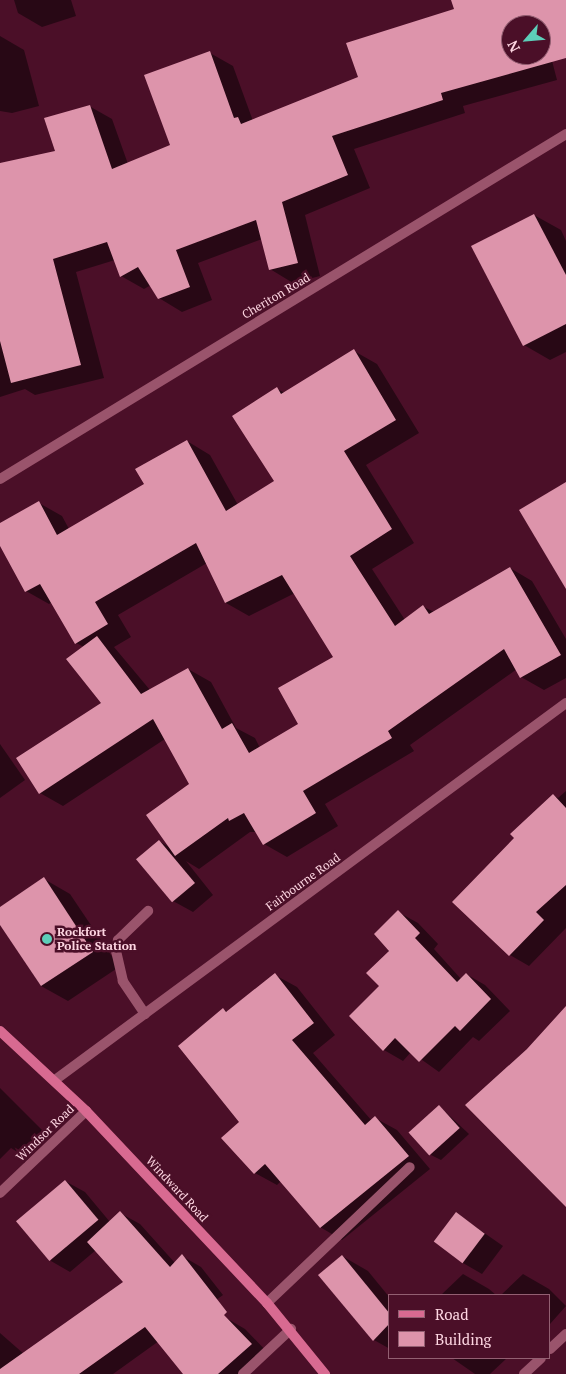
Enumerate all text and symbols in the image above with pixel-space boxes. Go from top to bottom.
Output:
north arrow [501,15,551,65]
text: N [502,38,524,56]
street label: Cheriton Road [239,270,313,322]
street label: Fairbourne Road [263,850,343,914]
place label: Rockfort Police Station [57,925,137,953]
marker: Rockfort Police Station [41,933,53,945]
street label: Windsor Road [13,1102,77,1164]
street label: Windward Road [143,1153,211,1225]
legend [388,1294,551,1359]
text: Road [435,1304,468,1324]
text: Building [435,1329,492,1349]

